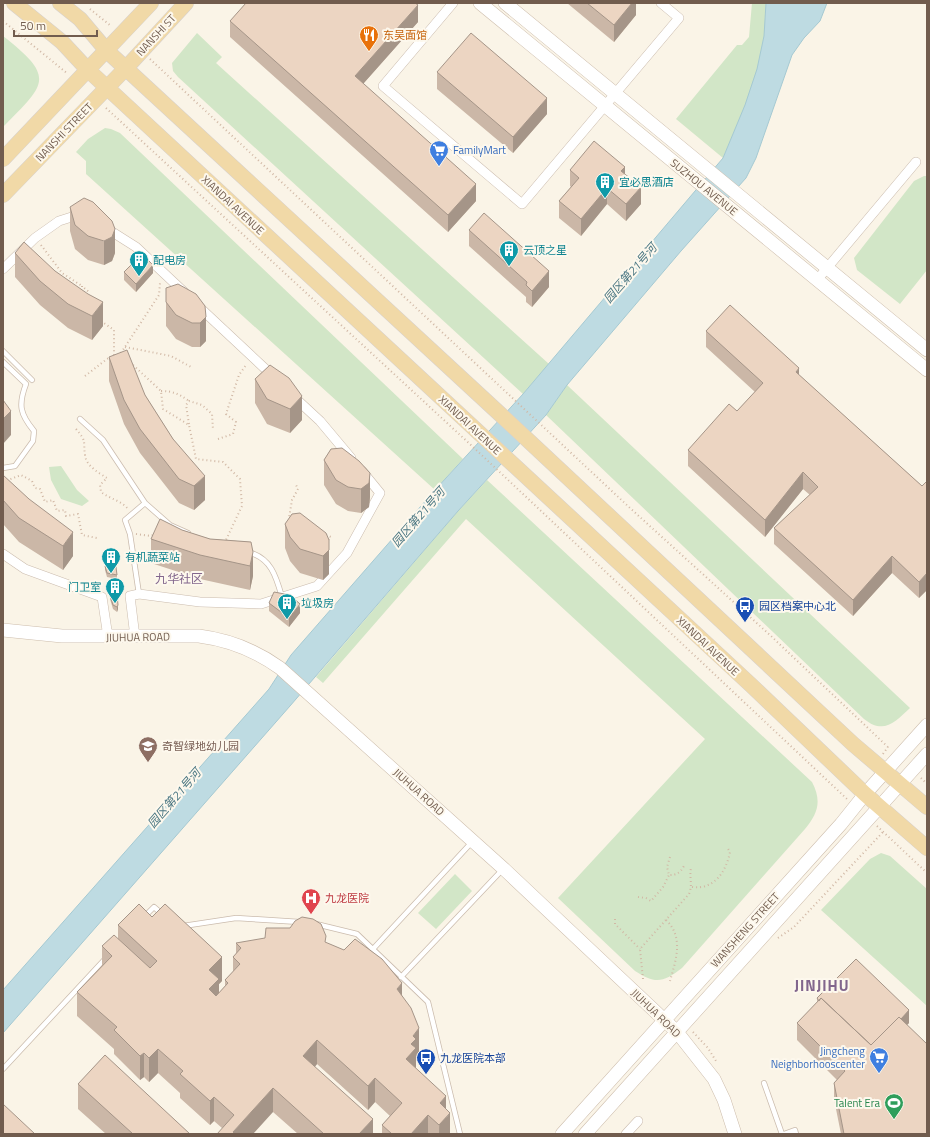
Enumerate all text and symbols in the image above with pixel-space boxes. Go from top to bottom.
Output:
street label: NANSHI ST [133,10,180,59]
scale bar [14,12,97,38]
text: 50 m [20,16,46,35]
restaurant icon: 东吴面馆 [358,24,380,52]
place label: 东吴面馆 [383,27,427,43]
street label: NANSHI STREET [32,99,96,165]
supermarket icon: FamilyMart [428,139,450,167]
place label: FamilyMart [453,142,506,158]
street label: SUZHOU AVENUE [667,155,741,219]
building icon: 宜必思酒店 [594,171,616,199]
street label: XIANDAI AVENUE [198,172,268,238]
place label: 宜必思酒店 [619,174,674,190]
water label: 园区第21号河 [599,238,663,307]
building icon: 云顶之星 [498,239,520,267]
place label: 云顶之星 [523,242,567,258]
building icon: 配电房 [128,249,150,277]
place label: 配电房 [153,252,186,268]
street label: XIANDAI AVENUE [435,392,505,458]
water label: 园区第21号河 [387,482,451,551]
building icon: 有机蔬菜站 [100,546,122,574]
place label: 有机蔬菜站 [125,549,180,565]
district label: 九华社区 [155,569,203,588]
building icon: 门卫室 [104,576,126,604]
place label: 门卫室 [68,579,101,595]
building icon: 垃圾房 [276,592,298,620]
place label: 垃圾房 [301,595,334,611]
bus stop icon: 园区档案中心北 [734,595,756,623]
place label: 园区档案中心北 [759,598,836,614]
street label: XIANDAI AVENUE [673,613,743,679]
street label: JIUHUA ROAD [106,628,170,646]
school or university icon: 奇智绿地幼儿园 [137,735,159,763]
place label: 奇智绿地幼儿园 [162,738,239,754]
water label: 园区第21号河 [143,763,207,832]
street label: JIUHUA ROAD [390,765,448,819]
hospital icon: 九龙医院 [300,887,322,915]
street label: WANSHENG STREET [707,889,783,971]
place label: 九龙医院 [325,890,369,906]
district label: JINJIHU [794,974,850,997]
street label: JIUHUA ROAD [627,985,685,1041]
place label: Jingcheng Neighborhooscenter [771,1043,865,1072]
supermarket icon: Jingcheng Neighborhooscenter [868,1046,890,1074]
bus stop icon: 九龙医院本部 [415,1047,437,1075]
place label: 九龙医院本部 [440,1050,506,1066]
sports icon: Talent Era [883,1092,905,1120]
place label: Talent Era [834,1095,880,1111]

